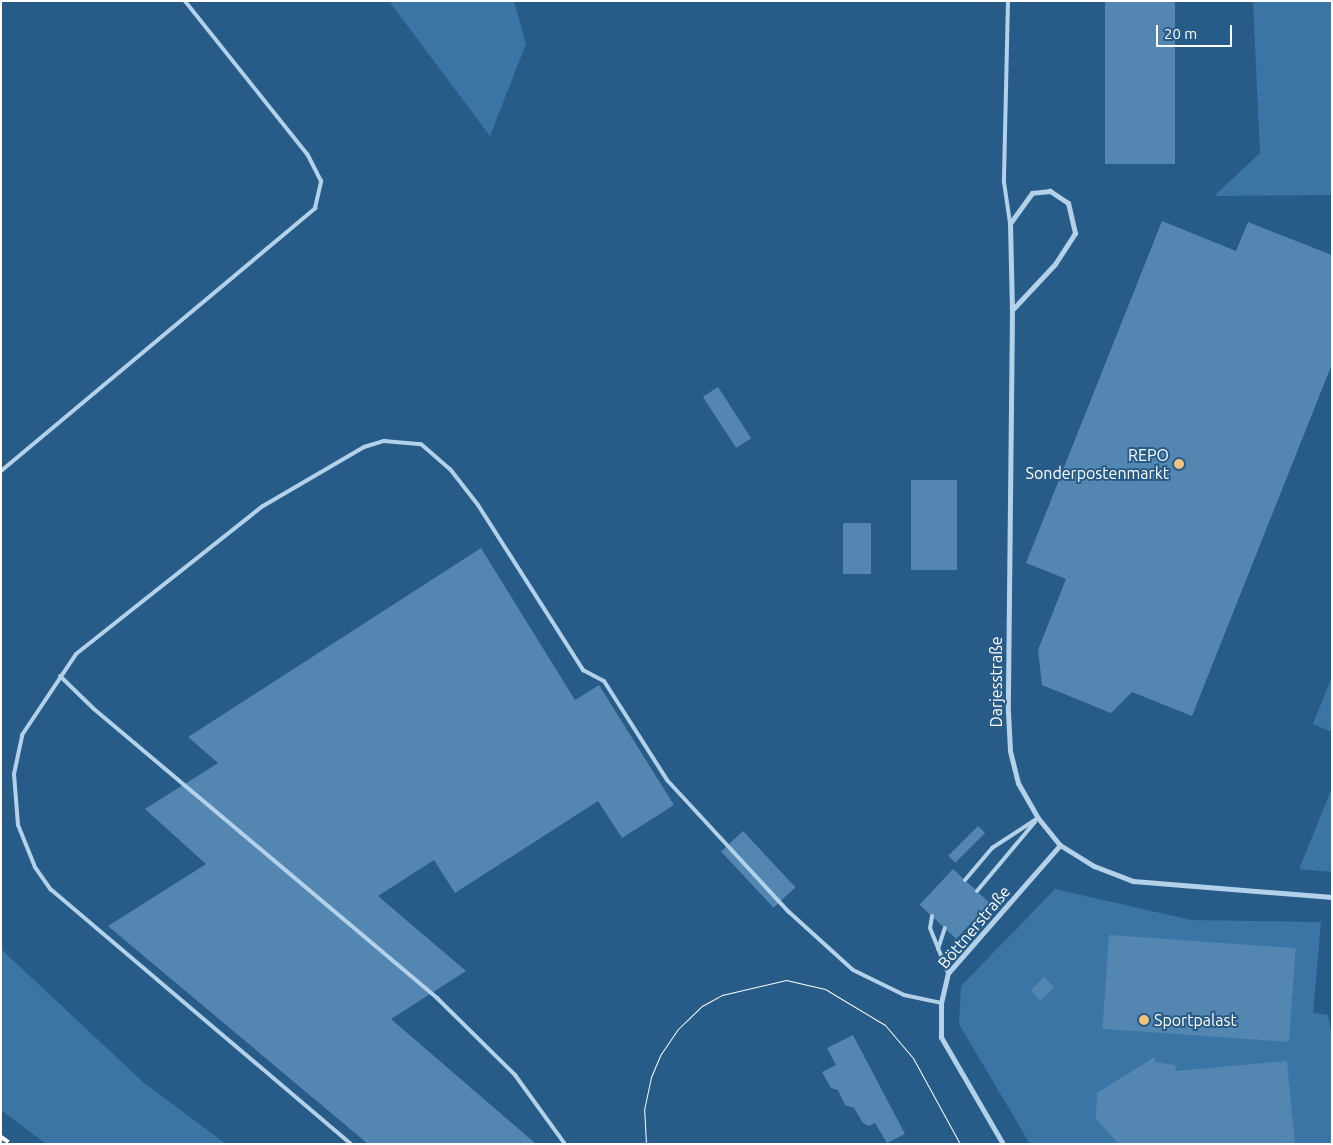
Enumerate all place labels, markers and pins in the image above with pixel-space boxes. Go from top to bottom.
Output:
place label: REPO Sonderpostenmarkt [1026,445,1169,483]
marker: REPO Sonderpostenmarkt [1173,458,1185,470]
place label: Sportpalast [1154,1010,1237,1030]
marker: Sportpalast [1138,1014,1150,1026]

